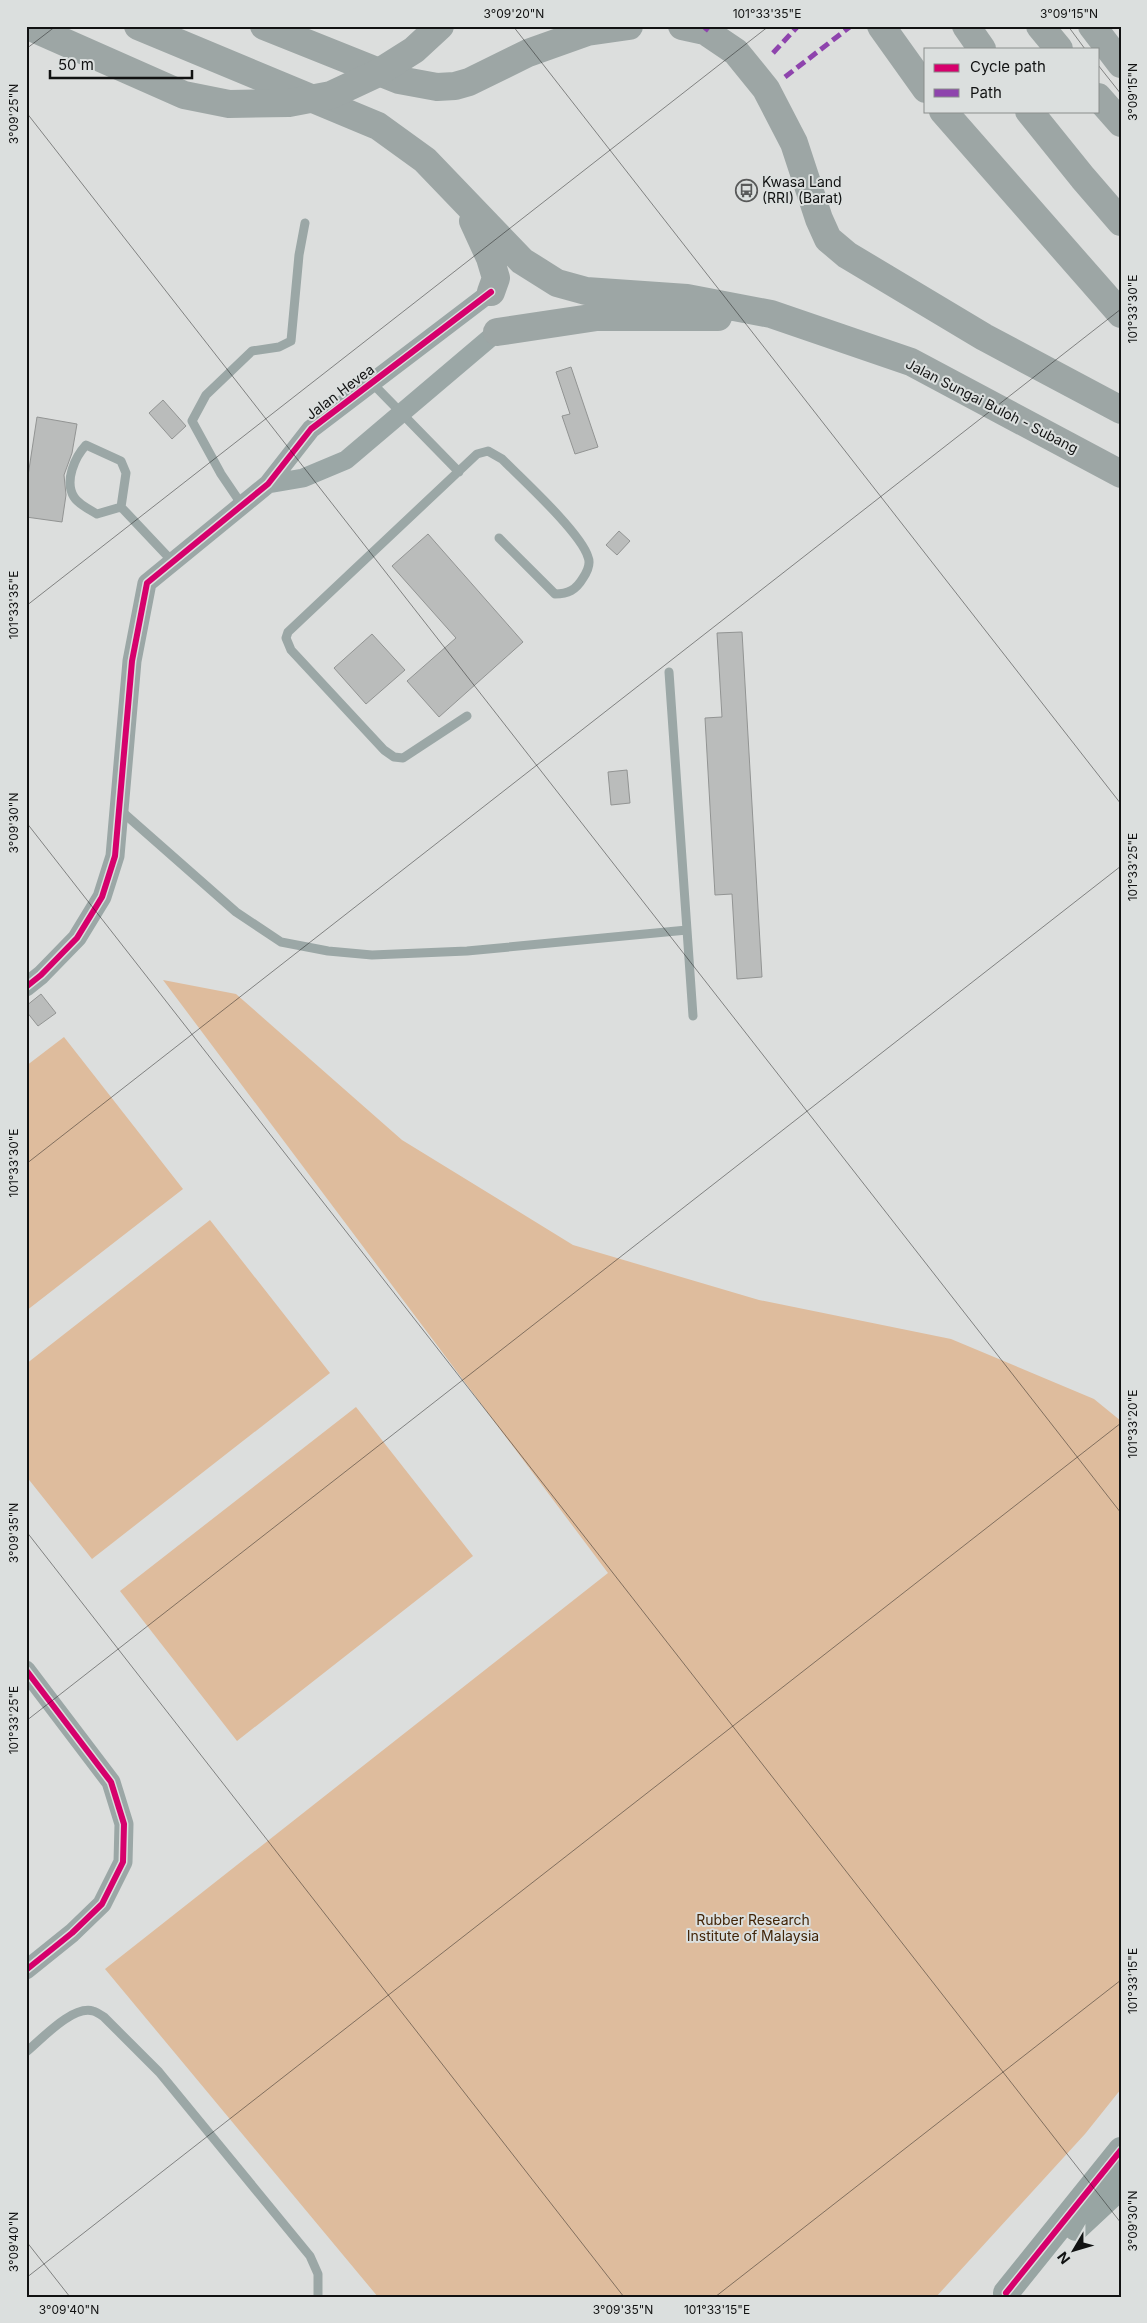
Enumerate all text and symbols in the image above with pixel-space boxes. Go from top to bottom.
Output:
text: 3°09'20"N [484,6,544,21]
text: 101°33'35"E [733,6,801,21]
text: 3°09'15"N [1040,6,1098,21]
scale bar [50,48,192,80]
legend [924,48,1100,112]
text: 50 m [58,55,94,74]
text: Cycle path [970,57,1046,76]
text: 3°09'15"N [1125,63,1140,121]
text: Path [970,83,1002,102]
text: 3°09'25"N [6,84,21,144]
place label: Kwasa Land (RRI) (Barat) [762,173,843,206]
bus stop icon: Kwasa Land (RRI) (Barat) [734,178,758,202]
text: 101°33'30"E [1125,274,1140,344]
street label: Jalan Sungai Buloh - Subang [903,355,1081,457]
street label: Jalan Hevea [302,360,377,423]
text: 101°33'35"E [6,571,21,639]
text: 3°09'30"N [6,793,21,853]
text: 101°33'25"E [1125,833,1140,901]
text: 101°33'30"E [6,1128,21,1198]
text: 101°33'20"E [1125,1390,1140,1458]
text: 3°09'35"N [6,1503,21,1563]
text: 101°33'25"E [6,1686,21,1754]
park label: Rubber Research Institute of Malaysia [687,1911,819,1944]
text: 101°33'15"E [1125,1948,1140,2014]
text: 3°09'30"N [1125,2191,1140,2251]
text: 3°09'40"N [6,2212,21,2272]
north arrow [1050,2226,1100,2276]
text: N [1053,2249,1073,2268]
text: 3°09'40"N [39,2302,99,2317]
text: 3°09'35"N [593,2302,653,2317]
text: 101°33'15"E [684,2302,750,2317]

